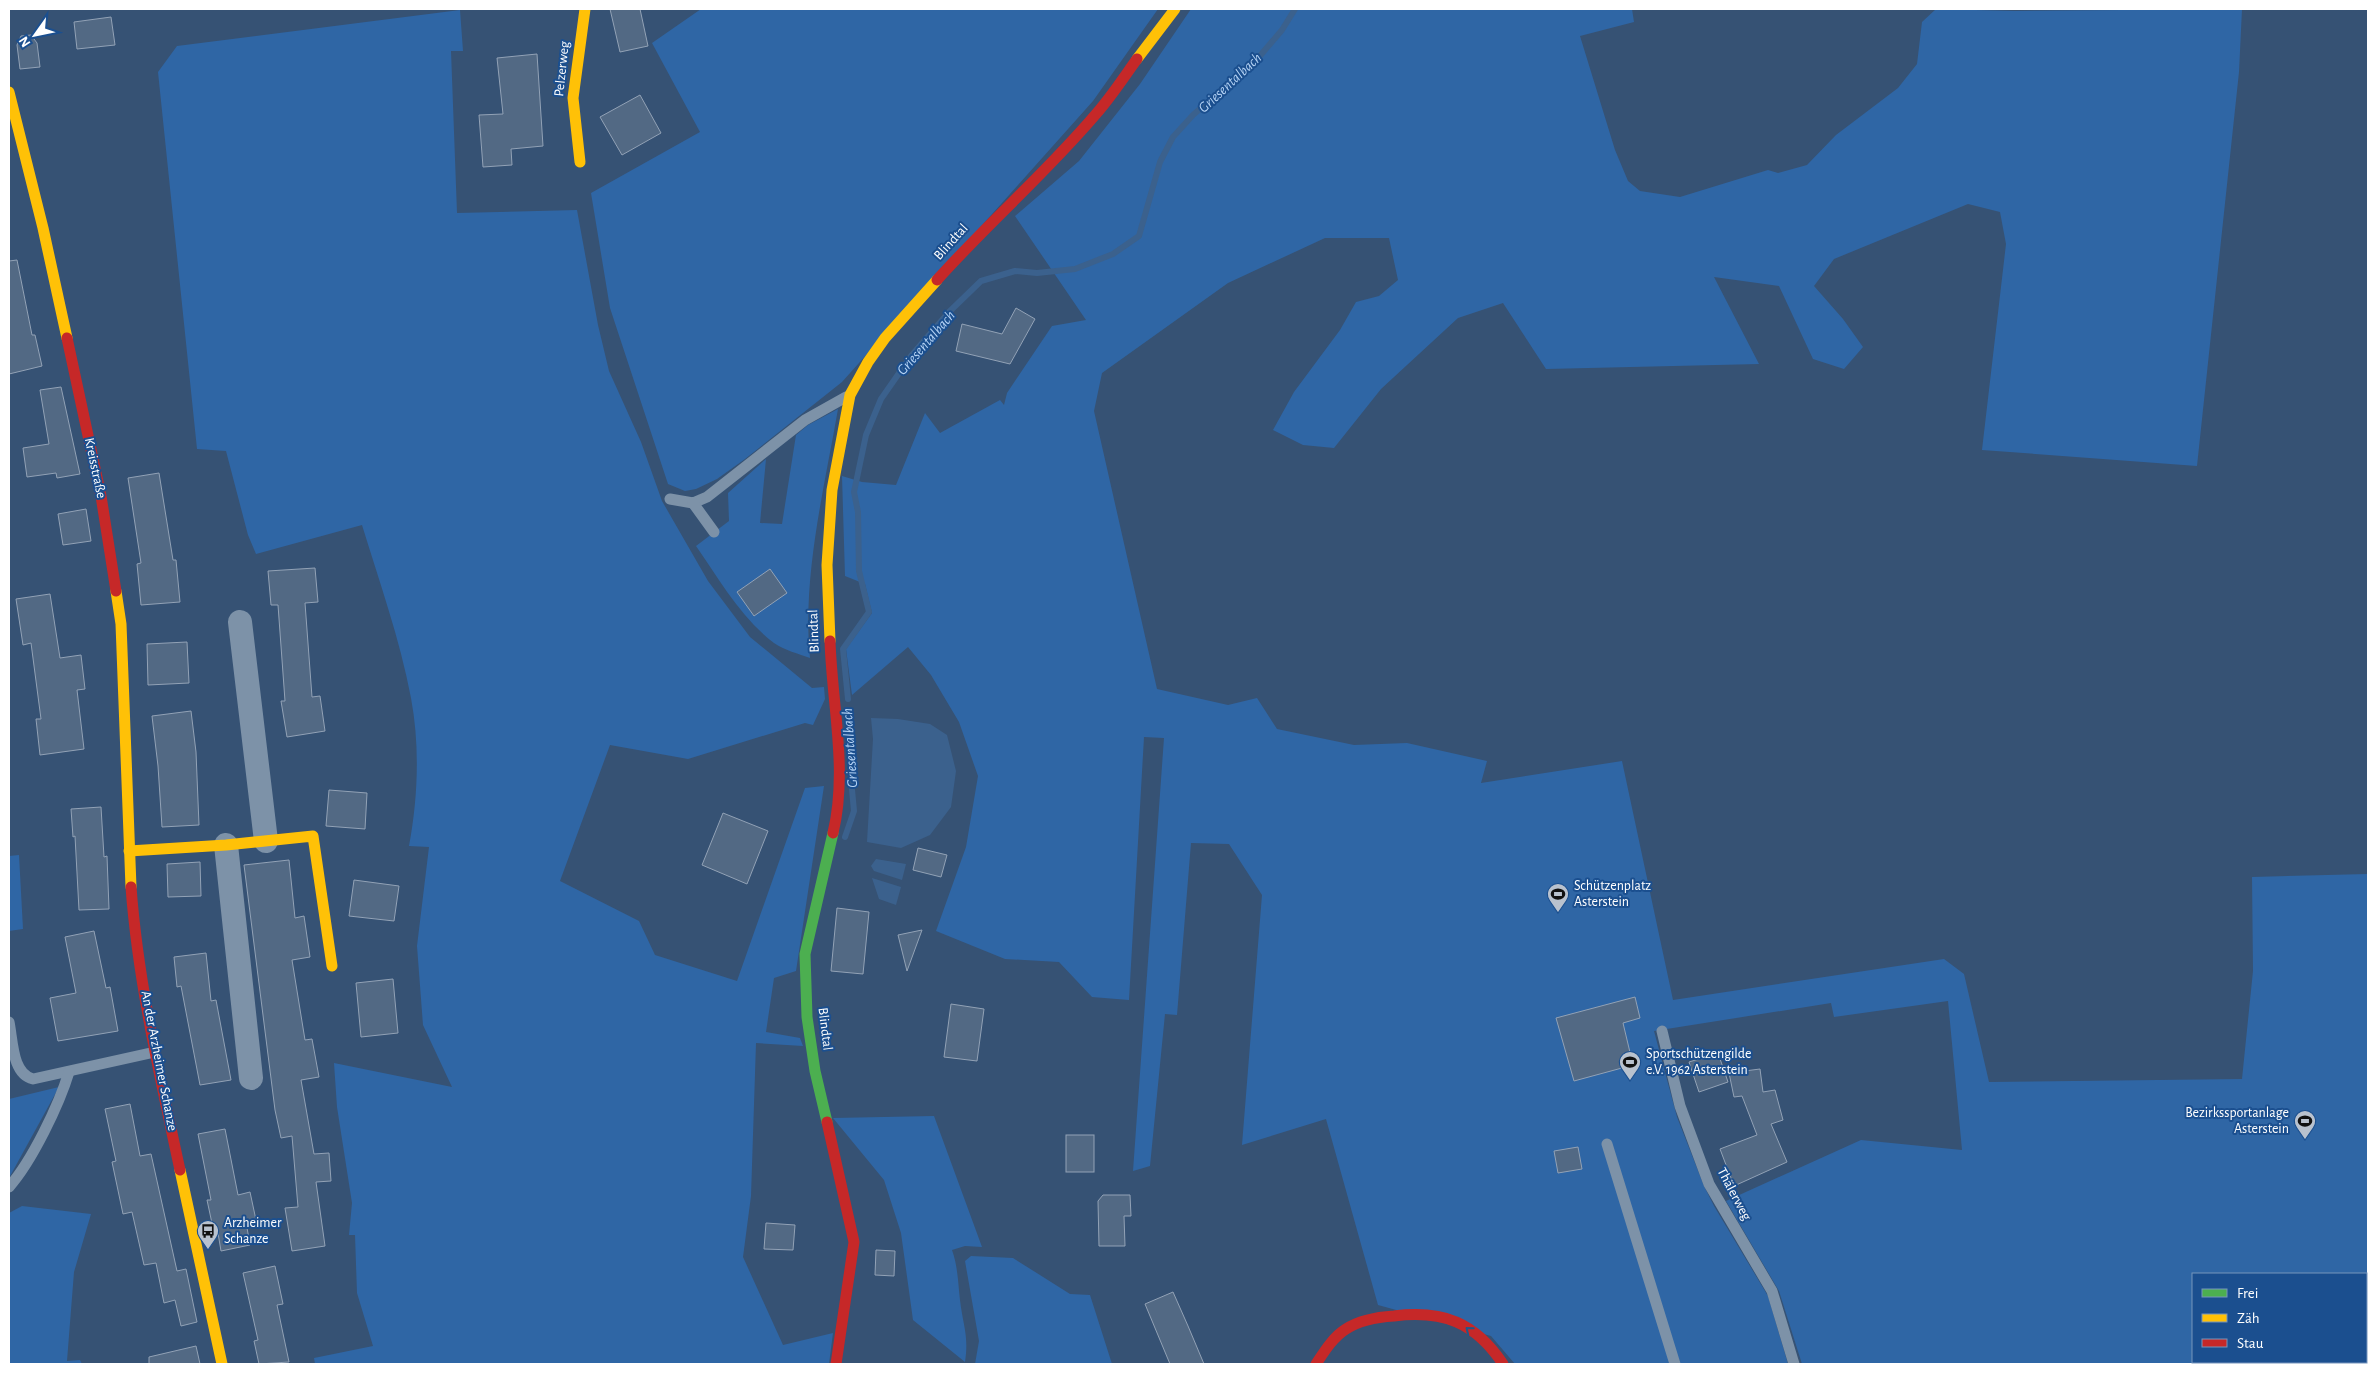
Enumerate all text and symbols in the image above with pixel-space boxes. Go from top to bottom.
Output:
north arrow [10,10,60,60]
text: N [16,34,33,49]
street label: Pelzerweg [552,40,572,97]
water label: Griesentalbach [1196,50,1264,116]
street label: Blindtal [931,221,971,263]
water label: Griesentalbach [894,308,958,378]
street label: Kreisstraße [82,436,108,500]
street label: Blindtal [806,609,822,653]
water label: Griesentalbach [840,708,860,788]
place label: Schützenplatz Asterstein [1574,879,1651,909]
sports icon: Schützenplatz Asterstein [1546,882,1570,913]
street label: An der Arzheimer Schanze [139,990,179,1132]
street label: Blindtal [815,1007,835,1051]
place label: Sportschützengilde e.V. 1962 Asterstein [1646,1047,1752,1077]
sports icon: Sportschützengilde e.V. 1962 Asterstein [1618,1050,1642,1081]
place label: Bezirkssportanlage Asterstein [2185,1106,2289,1136]
sports icon: Bezirkssportanlage Asterstein [2293,1109,2317,1140]
street label: Thälerweg [1714,1165,1754,1223]
place label: Arzheimer Schanze [224,1216,282,1246]
bus stop icon: Arzheimer Schanze [196,1219,220,1250]
legend [2192,1273,2367,1363]
text: Frei [2237,1286,2258,1301]
text: Zäh [2237,1311,2260,1326]
one-way arrow [1466,1328,1475,1336]
text: Stau [2237,1336,2264,1351]

